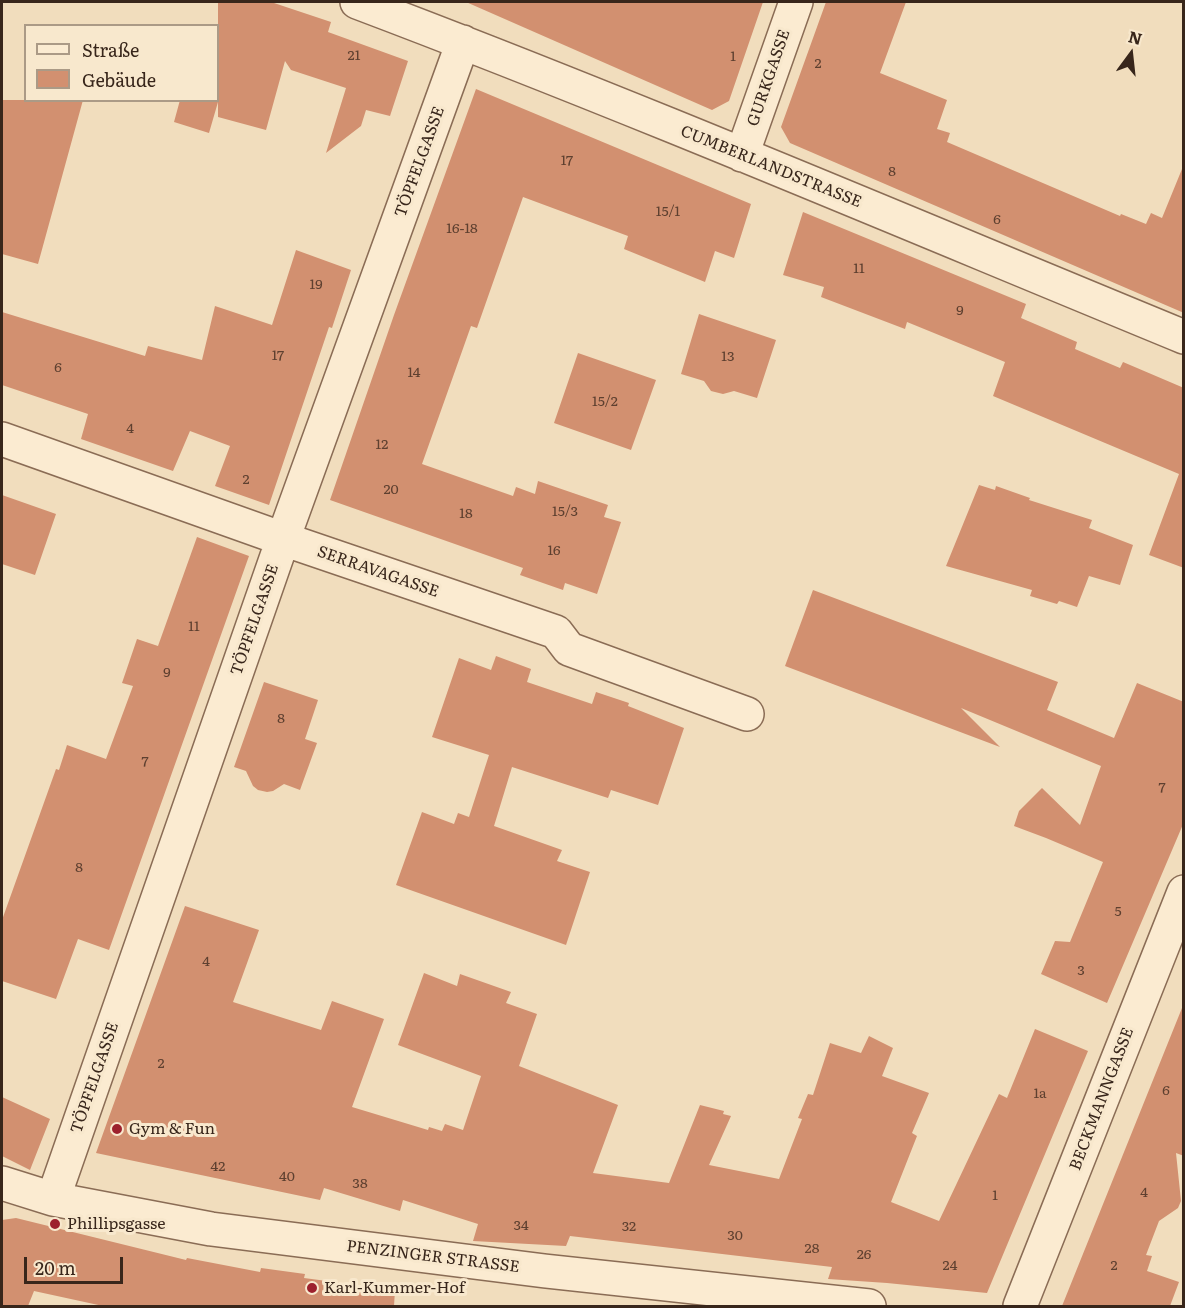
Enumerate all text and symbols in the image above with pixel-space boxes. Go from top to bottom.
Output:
text: N [1126,23,1145,50]
legend [24,24,219,102]
north arrow [1101,24,1161,84]
street label: GURKGASSE [743,27,795,129]
text: Straße [82,36,139,63]
house number: 21 [348,48,360,64]
house number: 1 [730,49,736,65]
house number: 2 [814,56,822,72]
text: Gebäude [82,66,156,93]
street label: TÖPFELGASSE [391,104,449,220]
street label: CUMBERLANDSTRASSE [678,122,864,212]
house number: 17 [561,153,573,169]
house number: 8 [888,164,896,180]
house number: 15/1 [656,204,680,220]
house number: 6 [993,212,1001,228]
house number: 16-18 [446,221,478,237]
house number: 11 [853,261,865,277]
house number: 19 [309,277,323,293]
house number: 9 [956,303,964,319]
house number: 17 [272,348,284,364]
house number: 13 [721,349,735,365]
house number: 6 [54,360,62,376]
house number: 14 [408,365,420,381]
house number: 15/2 [592,394,618,410]
house number: 4 [126,421,134,437]
house number: 12 [376,437,388,453]
house number: 2 [242,472,250,488]
house number: 20 [383,482,399,498]
house number: 15/3 [552,504,578,520]
house number: 18 [459,506,473,522]
street label: SERRAVAGASSE [315,542,441,602]
house number: 16 [547,543,561,559]
street label: TÖPFELGASSE [227,562,283,678]
house number: 11 [188,619,200,635]
house number: 9 [163,665,171,681]
house number: 8 [277,711,285,727]
house number: 7 [141,754,149,770]
house number: 7 [1158,780,1166,796]
house number: 8 [75,860,83,876]
house number: 5 [1114,904,1122,920]
house number: 4 [202,954,210,970]
house number: 3 [1077,963,1085,979]
street label: TÖPFELGASSE [67,1020,123,1136]
street label: BECKMANNGASSE [1066,1025,1138,1173]
house number: 2 [157,1056,165,1072]
house number: 6 [1162,1083,1170,1099]
house number: 1a [1033,1086,1047,1102]
place label: Gym & Fun [129,1119,215,1139]
marker: Gym & Fun [110,1122,124,1136]
house number: 42 [211,1159,225,1175]
house number: 40 [279,1169,295,1185]
house number: 38 [352,1176,368,1192]
house number: 4 [1140,1185,1148,1201]
house number: 1 [992,1188,998,1204]
place label: Phillipsgasse [67,1214,165,1234]
marker: Phillipsgasse [48,1217,62,1231]
house number: 34 [513,1218,529,1234]
house number: 32 [622,1219,636,1235]
house number: 30 [727,1228,743,1244]
street label: PENZINGER STRASSE [345,1237,521,1277]
house number: 28 [805,1241,819,1257]
scale bar [27,1245,126,1283]
house number: 26 [857,1247,871,1263]
text: 20 m [35,1254,76,1281]
house number: 24 [943,1258,957,1274]
house number: 2 [1110,1258,1118,1274]
place label: Karl-Kummer-Hof [324,1278,465,1298]
marker: Karl-Kummer-Hof [305,1281,319,1295]

